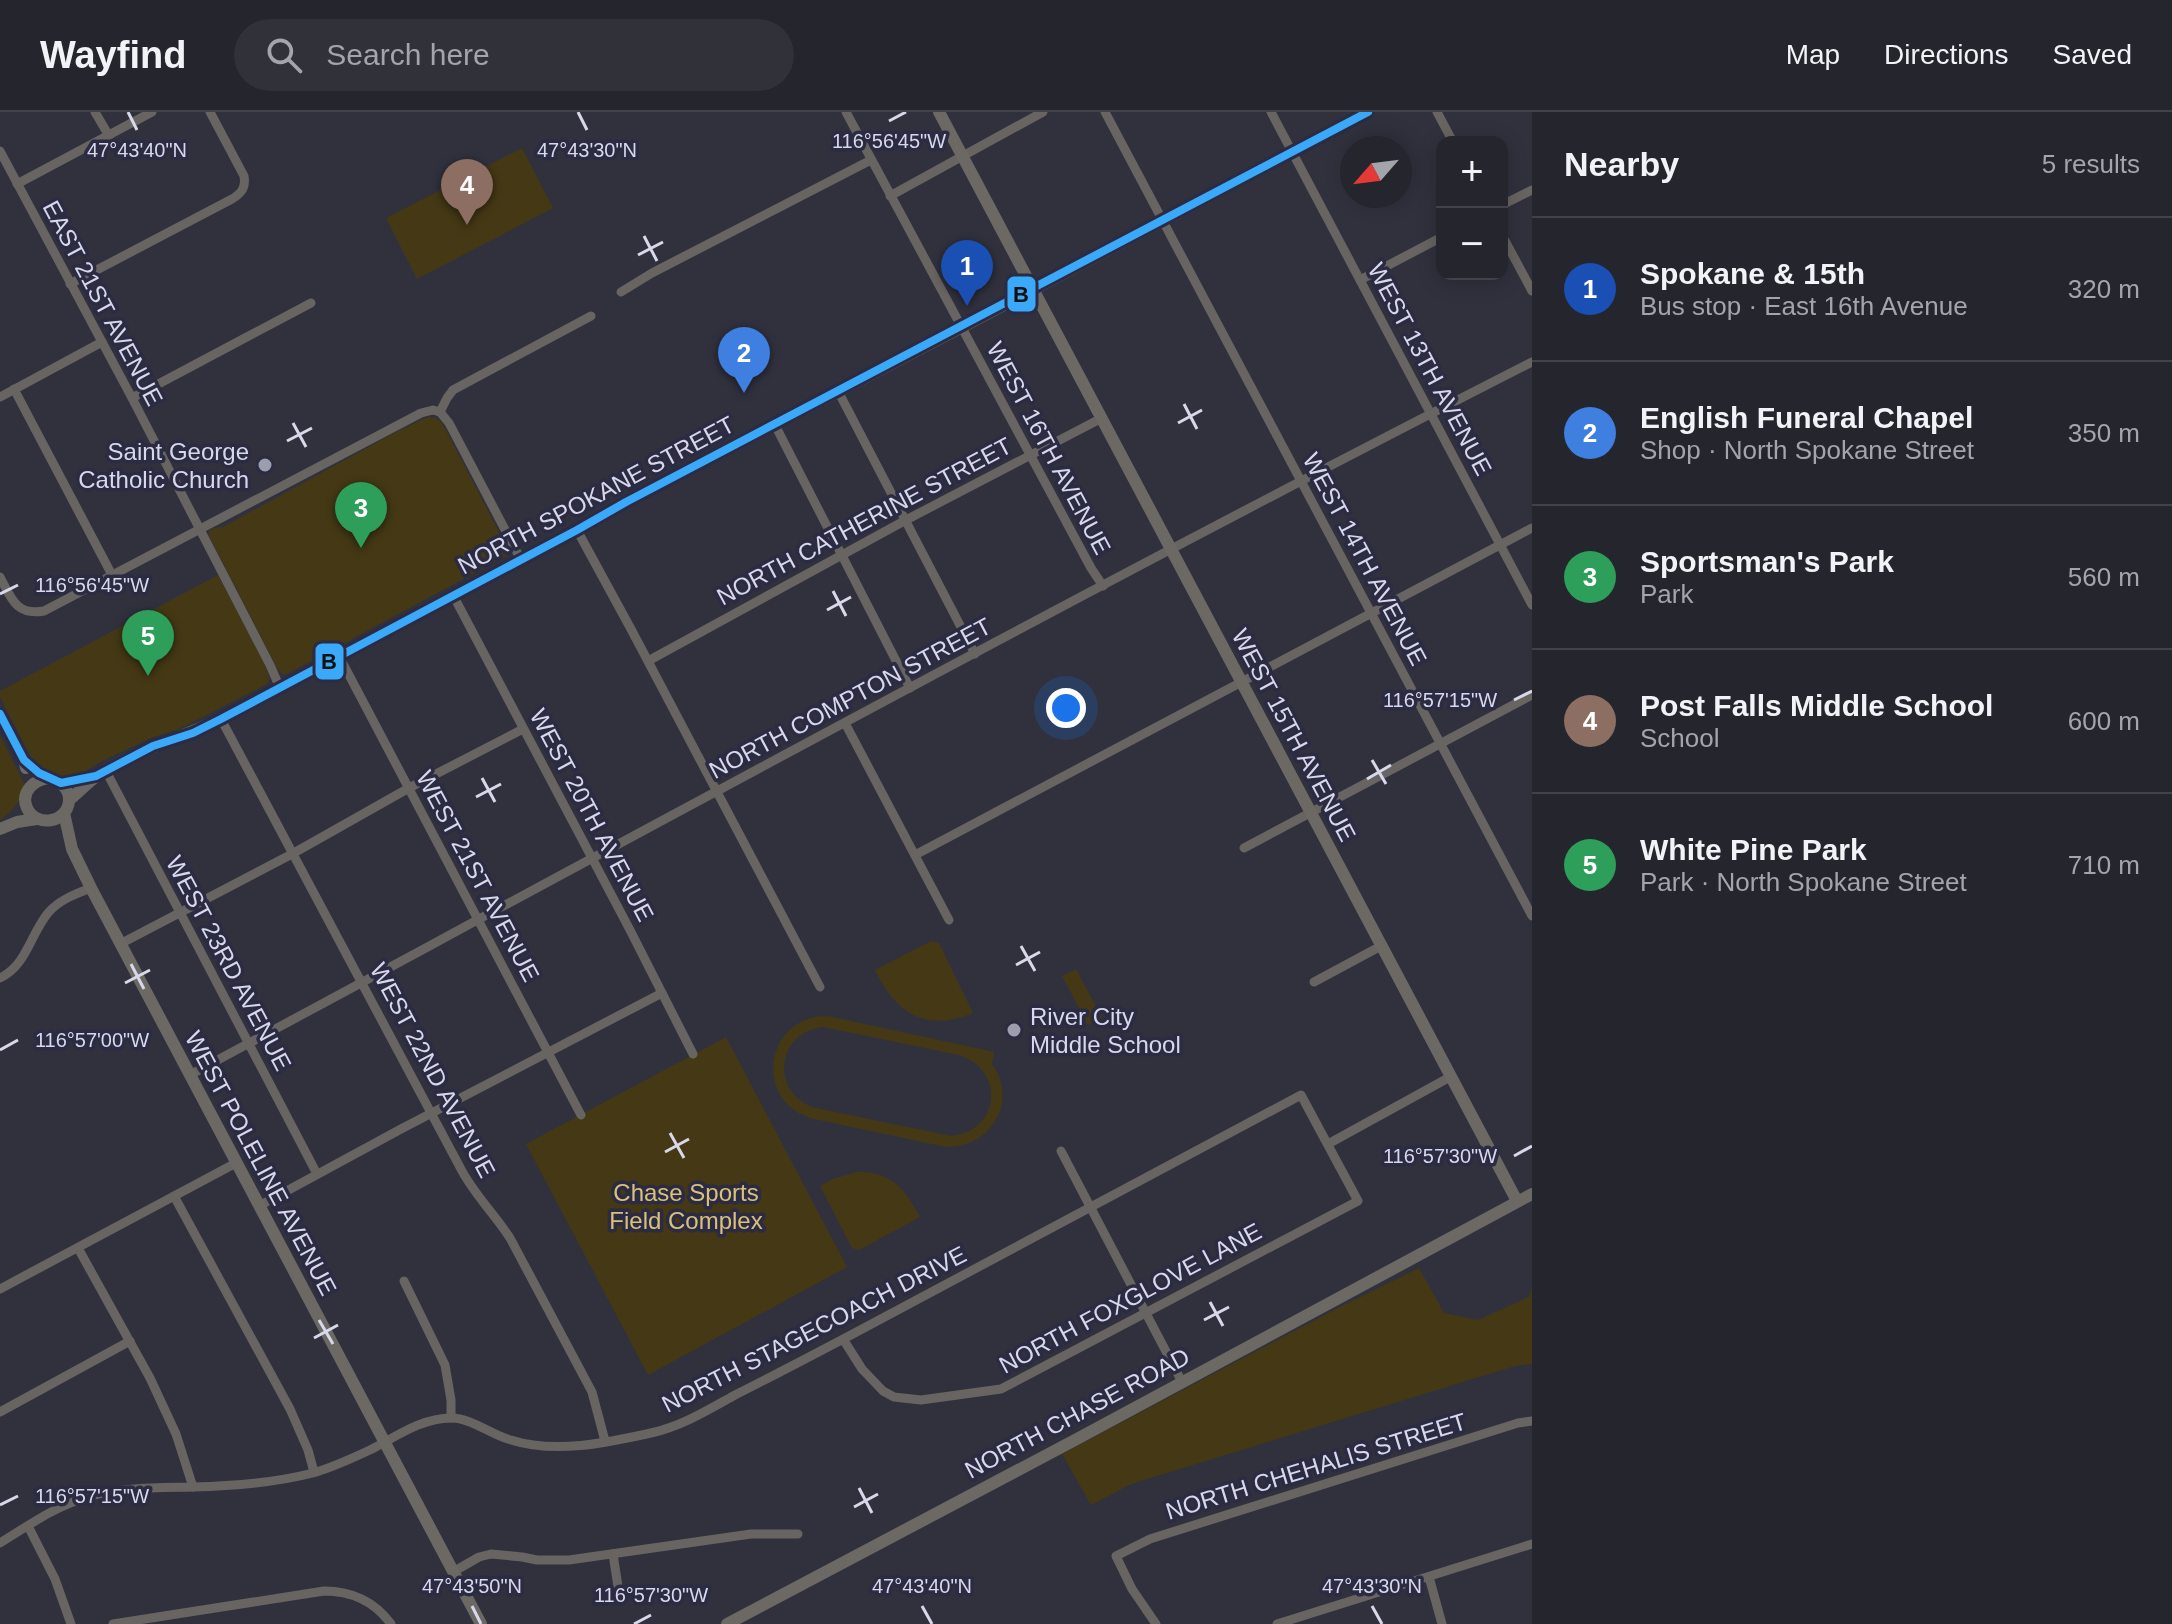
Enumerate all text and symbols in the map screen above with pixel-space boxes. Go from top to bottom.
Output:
search box [234,19,794,91]
icon: search [262,33,306,77]
text: Wayfind [40,34,186,76]
text: Search here [326,38,490,71]
text: Map [1786,39,1840,70]
text: Directions [1884,39,2009,70]
text: Saved [2053,39,2132,70]
text: 116°56'45"W [832,130,946,152]
north arrow [1340,136,1412,208]
map controls [1436,136,1508,280]
button: + [1436,136,1508,208]
text: 47°43'40"N [87,139,187,161]
text: 47°43'30"N [537,139,637,161]
text: Nearby [1564,145,1679,183]
text: 5 results [2042,149,2140,179]
pin: 4 [441,159,493,225]
street label: EAST 21ST AVENUE [38,196,168,410]
button: − [1436,208,1508,280]
pin: 1 [941,240,993,306]
text: Spokane & 15th [1640,257,1865,290]
street label: WEST 13TH AVENUE [1363,258,1497,480]
text: 1 [1583,274,1597,304]
text: 320 m [2068,274,2140,304]
line badge: B [1006,275,1037,313]
text: B [1013,282,1029,307]
text: Bus stop · East 16th Avenue [1640,291,1968,321]
pin: 2 [718,327,770,393]
street label: WEST 16TH AVENUE [982,337,1116,559]
text: English Funeral Chapel [1640,401,1973,434]
street label: NORTH SPOKANE STREET [453,410,739,579]
text: 2 [1583,418,1597,448]
text: 350 m [2068,418,2140,448]
street label: NORTH CATHERINE STREET [712,432,1016,610]
text: Shop · North Spokane Street [1640,435,1974,465]
place label: Saint George Catholic Church [78,438,249,493]
street label: WEST 14TH AVENUE [1298,448,1432,670]
marker: Saint George Catholic Church [256,456,274,474]
pin: 3 [335,482,387,548]
text: Sportsman's Park [1640,545,1894,578]
text: 3 [1583,562,1597,592]
text: 560 m [2068,562,2140,592]
text: 116°56'45"W [35,574,149,596]
text: Park [1640,579,1693,609]
pin: 5 [122,610,174,676]
street label: NORTH COMPTON STREET [705,612,996,784]
street label: WEST 15TH AVENUE [1227,624,1361,846]
line badge: B [314,642,345,681]
text: B [321,649,337,674]
your location [1046,688,1086,728]
text: 116°57'15"W [1383,689,1497,711]
text: Post Falls Middle School [1640,689,1993,722]
street label: WEST 20TH AVENUE [525,704,659,926]
text: 4 [1583,706,1597,736]
text: 600 m [2068,706,2140,736]
text: School [1640,723,1720,753]
street label: WEST 21ST AVENUE [411,766,545,986]
text: White Pine Park [1640,833,1867,866]
text: 5 [1583,850,1597,880]
text: 710 m [2068,850,2140,880]
street label: WEST 23RD AVENUE [161,851,297,1075]
text: Park · North Spokane Street [1640,867,1967,897]
street label: WEST 22ND AVENUE [365,958,501,1182]
place label: River City Middle School [1030,1003,1181,1058]
marker: River City Middle School [1005,1021,1023,1039]
street label: WEST POLELINE AVENUE [180,1026,342,1300]
text: 116°57'00"W [35,1029,149,1051]
text: 116°57'30"W [1383,1145,1497,1167]
park label: Chase Sports Field Complex [609,1179,763,1234]
street label: NORTH FOXGLOVE LANE [994,1217,1266,1379]
street label: NORTH STAGECOACH DRIVE [657,1240,971,1418]
street label: NORTH CHASE ROAD [960,1342,1194,1484]
street label: NORTH CHEHALIS STREET [1162,1407,1470,1525]
text: 116°57'15"W [35,1485,149,1507]
text: 47°43'50"N [422,1575,522,1597]
text: 47°43'40"N [872,1575,972,1597]
text: 47°43'30"N [1322,1575,1422,1597]
text: 116°57'30"W [594,1584,708,1606]

